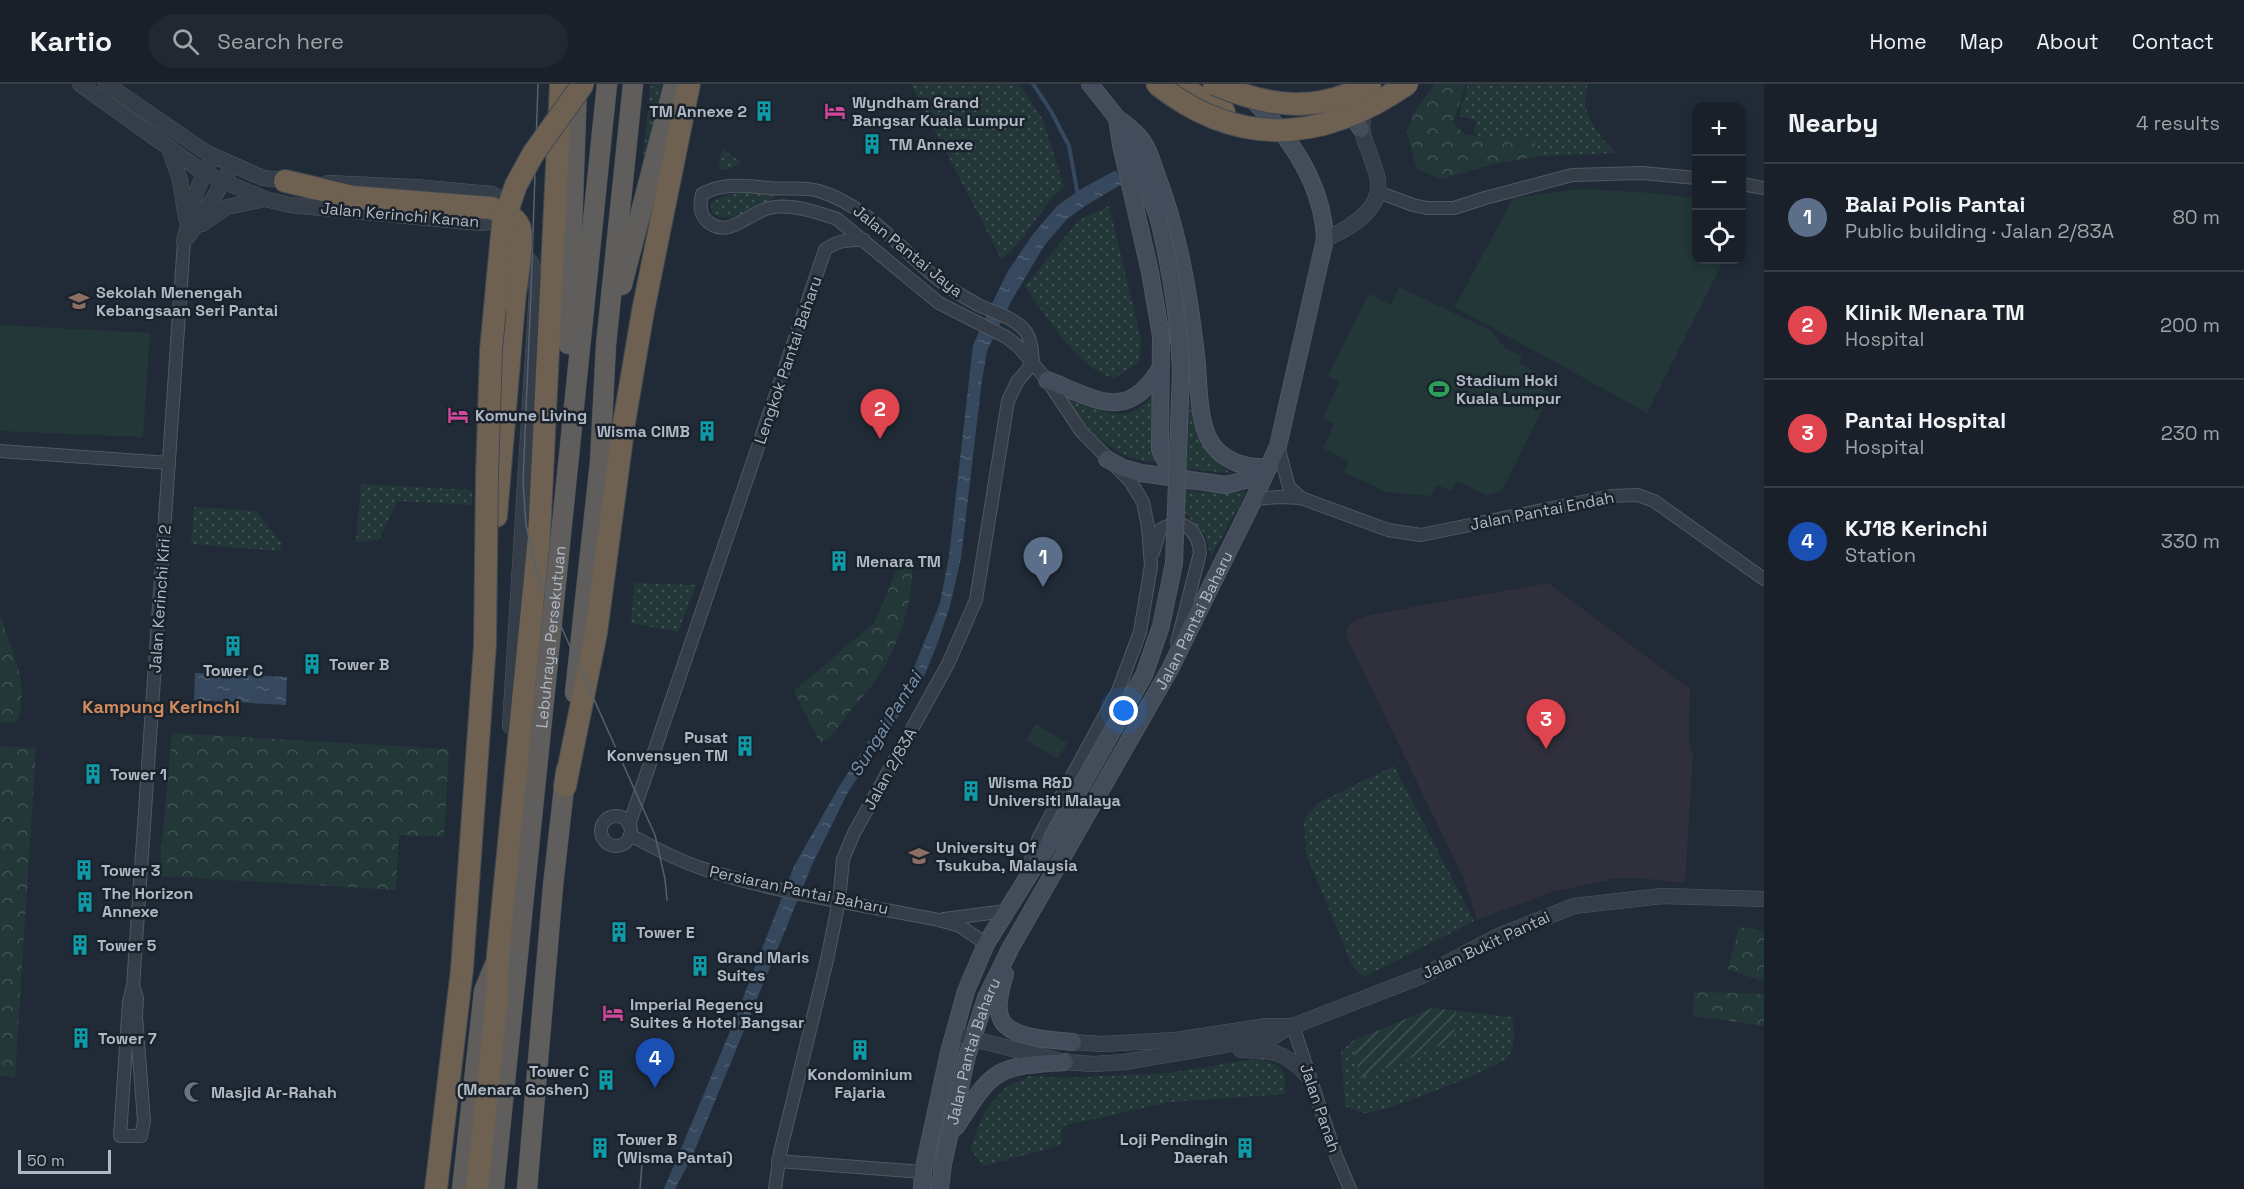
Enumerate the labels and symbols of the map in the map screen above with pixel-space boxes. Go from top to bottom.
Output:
place label: Wyndham Grand Bangsar Kuala Lumpur [852,92,1025,131]
building icon: TM Annexe 2 [752,99,776,123]
hotel icon: Wyndham Grand Bangsar Kuala Lumpur [823,99,847,123]
place label: TM Annexe 2 [649,101,747,122]
building icon: TM Annexe [860,132,884,156]
place label: TM Annexe [889,134,973,155]
street label: Jalan Kerinchi Kanan [320,198,480,232]
street label: Jalan Pantai Jaya [849,200,967,302]
street label: Lengkok Pantai Baharu [749,273,827,447]
place label: Sekolah Menengah Kebangsaan Seri Pantai [96,282,278,321]
school or university icon: Sekolah Menengah Kebangsaan Seri Pantai [67,289,91,313]
place label: Stadium Hoki Kuala Lumpur [1456,370,1561,409]
sports icon: Stadium Hoki Kuala Lumpur [1427,377,1451,401]
pin: 2 [860,390,900,439]
hotel icon: Komune Living [446,403,470,427]
place label: Komune Living [475,405,587,426]
building icon: Wisma CIMB [695,419,719,443]
place label: Wisma CIMB [597,421,690,442]
street label: Jalan Pantai Endah [1468,487,1616,535]
street label: Jalan Kerinchi Kiri 2 [144,524,176,674]
pin: 1 [1024,538,1062,587]
street label: Lebuhraya Persekutuan [531,545,570,729]
street label: Jalan Pantai Baharu [1150,547,1237,694]
building icon: Menara TM [827,549,851,573]
place label: Menara TM [856,551,941,572]
building icon: Tower C [221,634,245,658]
building icon: Tower B [300,652,324,676]
place label: Tower B [329,654,389,675]
place label: Tower C [203,660,263,681]
water label: Sungai Pantai [844,665,928,780]
district label: Kampung Kerinchi [82,695,240,718]
your location [1109,696,1138,725]
pin: 3 [1526,700,1566,749]
street label: Jalan 2/83A [859,724,921,814]
place label: Pusat Konvensyen TM [607,727,728,766]
building icon: Pusat Konvensyen TM [733,734,757,758]
building icon: Tower 1 [81,762,105,786]
place label: Tower 1 [110,764,167,785]
place label: Wisma R&D Universiti Malaya [988,772,1121,811]
building icon: Wisma R&D Universiti Malaya [959,779,983,803]
place label: University Of Tsukuba, Malaysia [936,837,1077,876]
school or university icon: University Of Tsukuba, Malaysia [907,844,931,868]
building icon: Tower 3 [72,858,96,882]
place label: Tower 3 [101,860,161,881]
street label: Persiaran Pantai Baharu [708,861,890,919]
place label: The Horizon Annexe [102,883,193,922]
building icon: The Horizon Annexe [73,890,97,914]
street label: Jalan Bukit Pantai [1419,906,1553,984]
building icon: Tower E [607,920,631,944]
place label: Tower E [636,922,695,943]
building icon: Tower 5 [68,933,92,957]
place label: Tower 5 [97,935,157,956]
place label: Grand Maris Suites [717,947,809,986]
building icon: Grand Maris Suites [688,954,712,978]
street label: Jalan Pantai Baharu [942,974,1005,1127]
place label: Imperial Regency Suites & Hotel Bangsar [630,994,804,1033]
hotel icon: Imperial Regency Suites & Hotel Bangsar [601,1001,625,1025]
building icon: Tower 7 [69,1026,93,1050]
place label: Tower 7 [98,1028,157,1049]
pin: 4 [636,1038,674,1088]
building icon: Kondominium Fajaria [848,1038,872,1062]
place label: Tower C (Menara Goshen) [457,1061,589,1100]
street label: Jalan Panah [1295,1061,1345,1155]
place label: Kondominium Fajaria [808,1064,913,1103]
building icon: Tower C (Menara Goshen) [594,1068,618,1092]
mosque icon: Masjid Ar-Rahah [182,1080,206,1104]
place label: Masjid Ar-Rahah [211,1082,337,1103]
place label: Tower B (Wisma Pantai) [617,1129,733,1168]
place label: Loji Pendingin Daerah [1120,1129,1228,1168]
building icon: Tower B (Wisma Pantai) [588,1136,612,1160]
building icon: Loji Pendingin Daerah [1233,1136,1257,1160]
scale bar [18,1147,111,1174]

